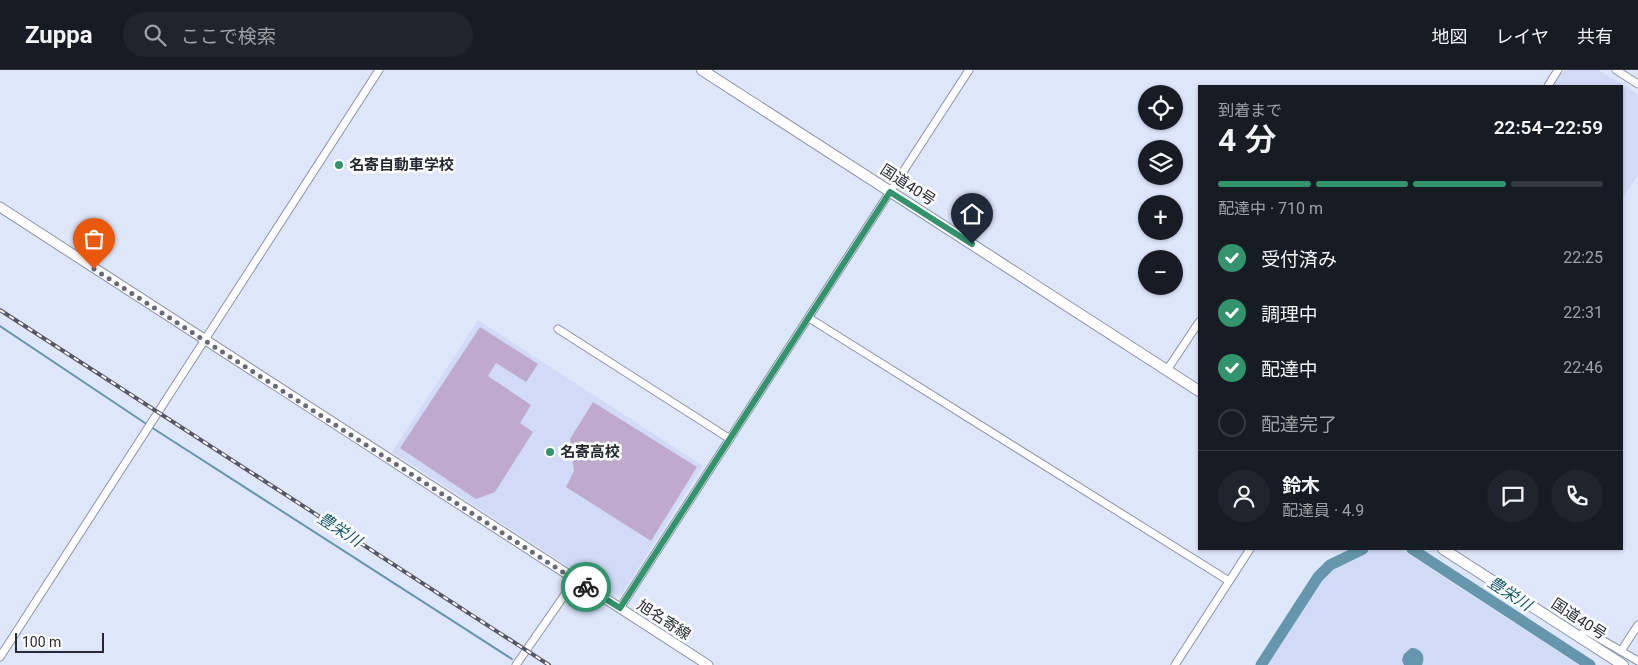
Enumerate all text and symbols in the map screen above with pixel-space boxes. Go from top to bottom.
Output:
search box [123,12,473,57]
text: Zuppa [25,21,93,49]
icon: search [141,21,169,49]
text: ここで検索 [181,25,276,48]
text: 地図 [1432,26,1468,47]
text: レイヤ [1496,26,1549,47]
text: 共有 [1577,26,1613,47]
map controls [1138,85,1183,295]
button: locate [1138,85,1183,130]
text: 到着まで [1218,101,1282,120]
text: 22:54–22:59 [1494,116,1603,139]
text: 4 分 [1218,121,1276,159]
button: layers [1138,140,1183,185]
place label: 名寄自動車学校 [349,156,454,174]
marker: 名寄自動車学校 [333,159,345,171]
street label: 国道40号 [877,161,939,209]
pin [951,193,993,244]
button: + [1138,195,1183,240]
text: 配達中 · 710 m [1218,199,1323,218]
icon: home [958,200,986,228]
pin [73,218,115,269]
icon: bag [80,225,108,253]
icon: check [1218,244,1246,272]
text: 受付済み [1261,248,1337,271]
text: 22:25 [1563,248,1603,267]
button: − [1138,250,1183,295]
icon: check [1218,299,1246,327]
text: 調理中 [1261,303,1318,326]
text: 22:31 [1563,303,1603,322]
icon: check [1218,354,1246,382]
text: 配達中 [1261,358,1318,381]
text: 22:46 [1563,358,1603,377]
text: 配達完了 [1261,413,1337,436]
place label: 名寄高校 [560,443,620,461]
marker: 名寄高校 [544,446,556,458]
button: person [1218,470,1270,522]
button: chat [1487,470,1539,522]
button: phone [1551,470,1603,522]
text: 鈴木 [1282,474,1320,497]
text: 配達員 · 4.9 [1282,501,1364,520]
water label: 豊栄川 [314,508,367,552]
courier [561,562,611,612]
water label: 豊栄川 [1484,572,1537,616]
icon: bike [572,573,600,601]
street label: 国道40号 [1548,595,1610,643]
street label: 旭名寄線 [634,596,694,644]
scale bar [15,630,104,653]
text: 100 m [22,634,61,650]

